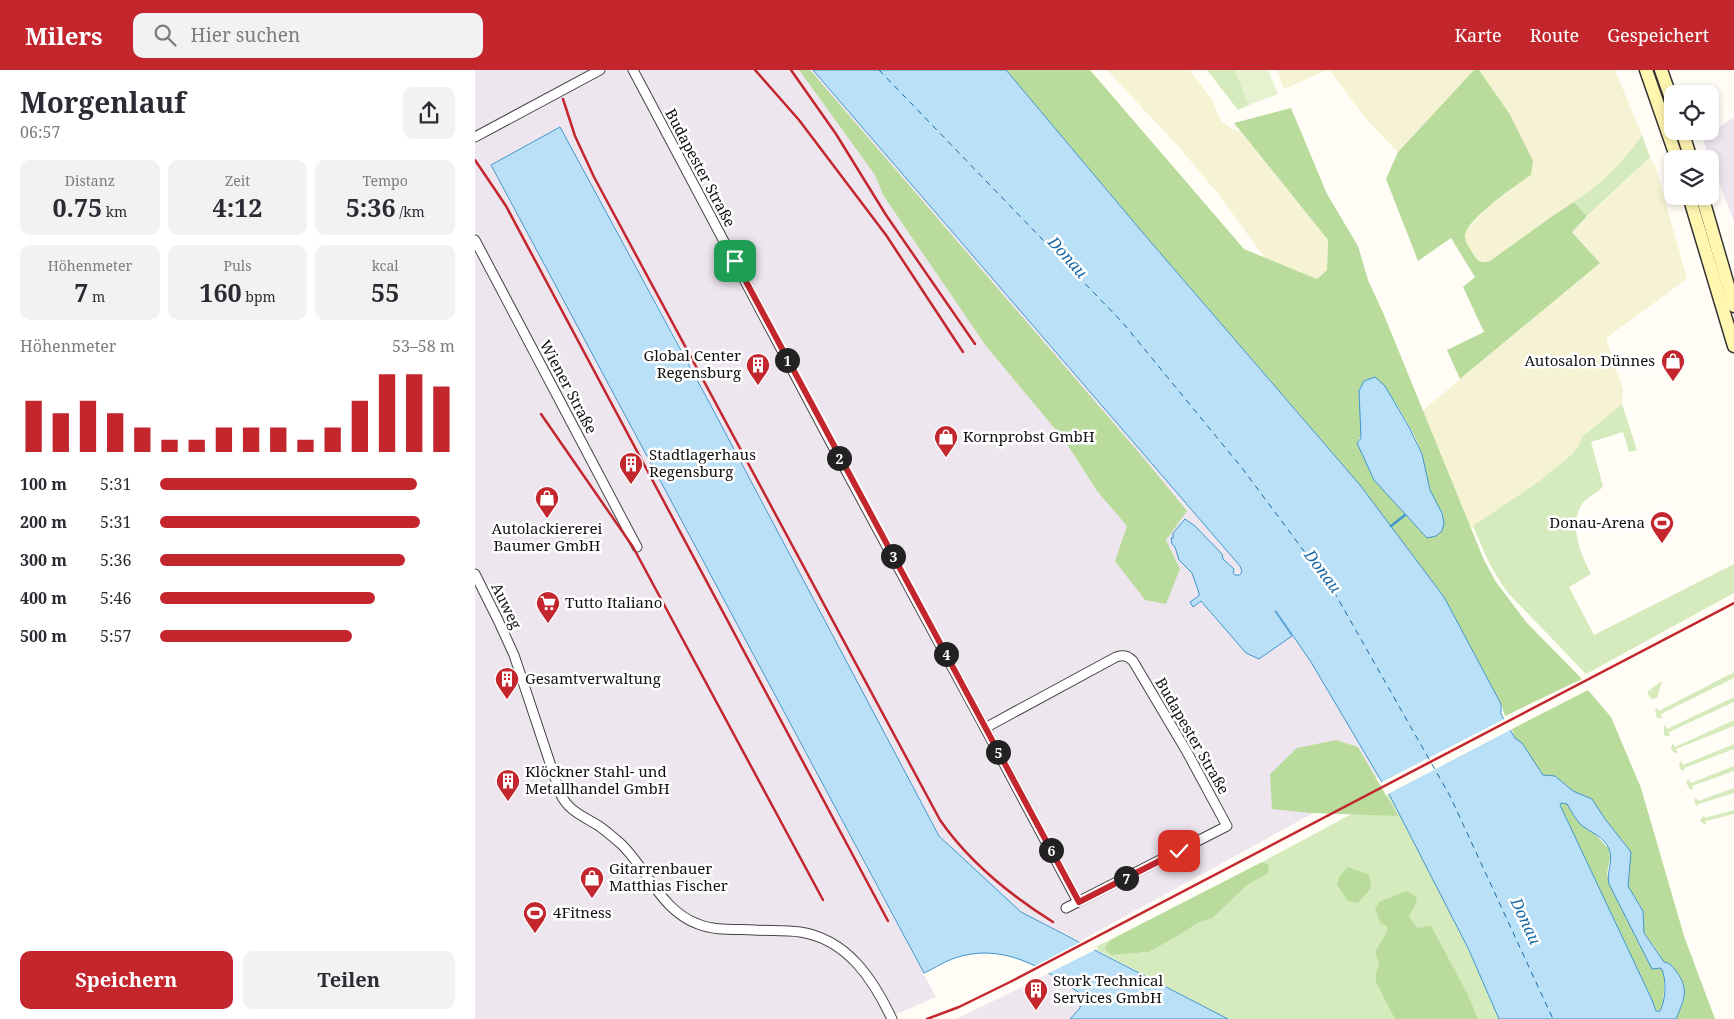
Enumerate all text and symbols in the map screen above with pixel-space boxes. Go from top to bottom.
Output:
search box [133,13,483,58]
text: Milers [25,19,103,52]
icon: search [151,21,179,49]
text: Hier suchen [191,22,300,48]
text: Karte [1454,23,1502,47]
text: Route [1530,23,1579,47]
text: Gespeichert [1607,23,1709,47]
text: Morgenlauf [20,83,186,121]
map controls [1664,85,1719,205]
button: locate [1664,85,1719,140]
button: share [403,87,455,139]
street label: Budapester Straße [661,105,741,230]
text: 06:57 [20,121,60,143]
button: layers [1664,150,1719,205]
text: Distanz [65,171,115,190]
text: Zeit [225,171,250,190]
text: Tempo [363,171,408,190]
text: 0.75 [52,190,102,224]
text: 4:12 [213,190,262,224]
text: 5:36 [346,190,396,224]
text: km [102,202,127,221]
text: /km [396,202,425,221]
water label: Donau [1043,231,1093,283]
pin [714,240,756,282]
icon: arrive [721,247,749,275]
text: Höhenmeter [48,256,132,275]
text: Puls [223,256,251,275]
text: kcal [372,256,399,275]
text: 7 [74,275,88,309]
text: 160 [199,275,242,309]
text: 55 [371,275,399,309]
text: m [88,287,105,306]
text: bpm [242,287,276,306]
text: Höhenmeter [20,335,116,357]
text: 53–58 m [392,335,455,357]
street label: Wiener Straße [536,336,602,437]
place label: Global Center Regensburg [643,345,741,382]
pin: 1 [775,348,799,372]
shop icon: Autosalon Dünnes [1660,348,1686,382]
place label: Autosalon Dünnes [1525,350,1655,370]
text: 1 [784,351,791,370]
building icon: Global Center Regensburg [745,352,771,386]
shop icon: Kornprobst GmbH [933,424,959,458]
place label: Kornprobst GmbH [963,426,1095,446]
place label: Stadtlagerhaus Regensburg [649,444,756,481]
pin: 2 [827,446,851,470]
text: 2 [836,449,843,468]
building icon: Stadtlagerhaus Regensburg [618,451,644,485]
text: 100 m [20,473,67,495]
text: 5:31 [100,473,131,495]
shop icon: Autolackiererei Baumer GmbH [534,485,560,519]
sports icon: Donau-Arena [1649,510,1675,544]
text: 200 m [20,511,67,533]
text: 5:31 [100,511,131,533]
place label: Donau-Arena [1549,512,1645,532]
place label: Autolackiererei Baumer GmbH [492,518,603,555]
pin: 3 [881,544,905,568]
water label: Donau [1299,544,1347,598]
text: 3 [890,547,897,566]
text: 300 m [20,549,67,571]
text: 5:36 [100,549,131,571]
street label: Auweg [487,579,527,632]
text: 400 m [20,587,67,609]
text: 5:46 [100,587,131,609]
supermarket icon: Tutto Italiano [535,590,561,624]
place label: Tutto Italiano [565,592,662,612]
text: 500 m [20,625,67,647]
text: 5:57 [100,625,131,647]
pin: 4 [933,642,959,666]
text: 4 [943,645,950,664]
building icon: Gesamtverwaltung [494,666,520,700]
place label: Gesamtverwaltung [525,668,661,688]
street label: Budapester Straße [1151,673,1234,798]
pin: 5 [985,740,1011,764]
text: 5 [995,743,1002,762]
place label: Klöckner Stahl- und Metallhandel GmbH [525,761,670,798]
building icon: Klöckner Stahl- und Metallhandel GmbH [495,768,521,802]
pin [1158,830,1200,872]
icon: check [1165,837,1193,865]
pin: 6 [1039,838,1063,862]
text: 6 [1048,841,1055,860]
place label: Gitarrenbauer Matthias Fischer [609,858,728,895]
shop icon: Gitarrenbauer Matthias Fischer [579,865,605,899]
pin: 7 [1113,866,1139,890]
text: 7 [1123,869,1130,888]
water label: Donau [1505,893,1547,948]
sports icon: 4Fitness [522,900,548,934]
place label: 4Fitness [553,902,612,922]
button: Speichern [20,951,233,1009]
button: Teilen [243,951,455,1009]
place label: Stork Technical Services GmbH [1053,970,1164,1007]
building icon: Stork Technical Services GmbH [1023,977,1049,1011]

